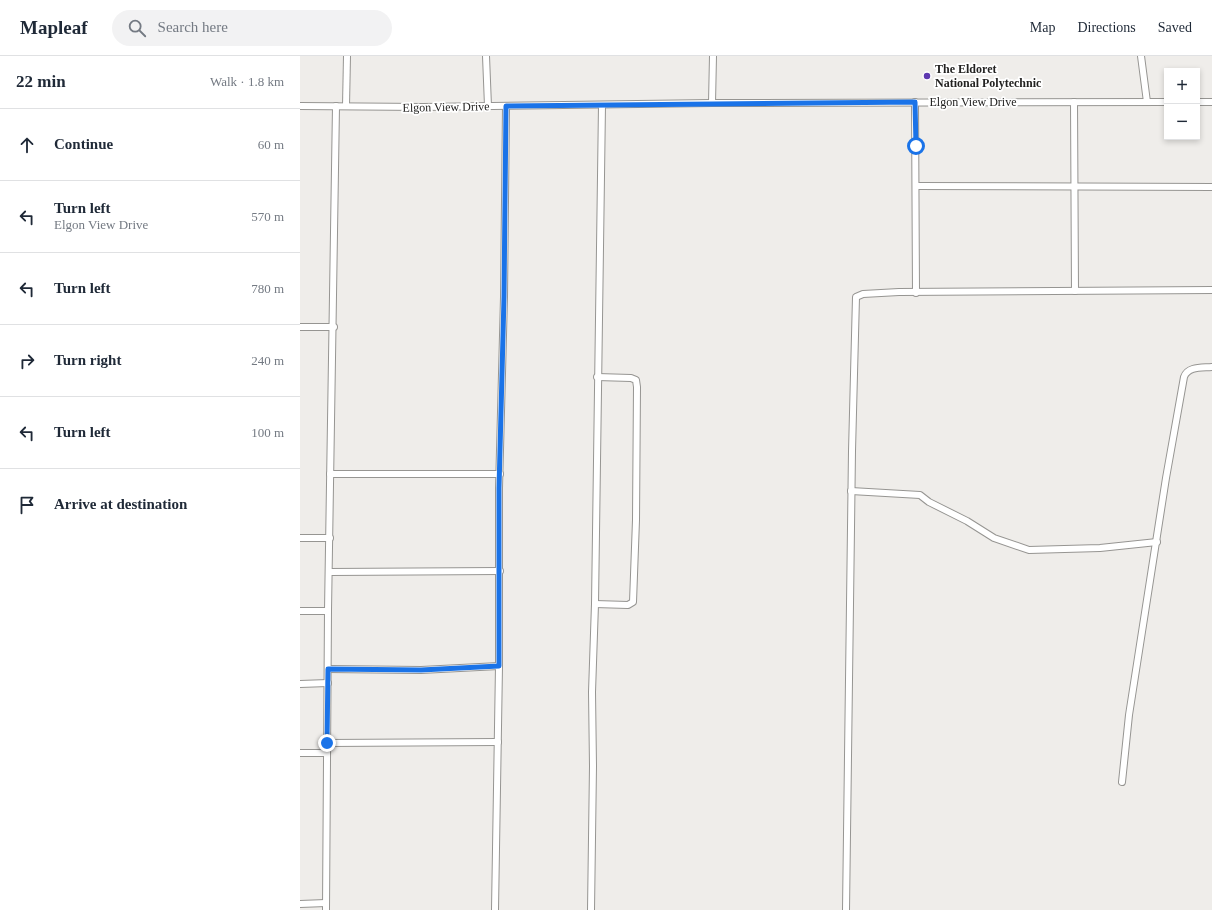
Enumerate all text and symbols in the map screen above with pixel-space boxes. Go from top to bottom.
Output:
search box [112,10,392,46]
text: Mapleaf [20,17,88,38]
icon: search [126,17,148,39]
text: Search here [158,19,228,35]
text: Map [1030,20,1055,35]
text: Directions [1077,20,1136,35]
text: Saved [1158,20,1192,35]
place label: The Eldoret National Polytechnic [935,62,1042,90]
map controls [1164,68,1200,140]
button: + [1164,68,1200,104]
marker: The Eldoret National Polytechnic [922,71,932,81]
text: 22 min [16,72,66,91]
text: Walk · 1.8 km [210,74,284,89]
street label: Elgon View Drive [929,95,1017,109]
street label: Elgon View Drive [402,99,490,115]
button: − [1164,104,1200,140]
icon: ahead [16,134,38,156]
text: Continue [54,136,113,152]
text: 60 m [258,137,284,152]
route start [907,137,925,155]
text: Turn left [54,200,111,216]
icon: left [16,206,38,228]
text: 570 m [251,209,284,224]
text: Elgon View Drive [54,217,148,232]
icon: left [16,278,38,300]
text: Turn left [54,280,111,296]
text: 780 m [251,281,284,296]
icon: right [16,350,38,372]
text: Turn right [54,352,121,368]
text: 240 m [251,353,284,368]
icon: left [16,422,38,444]
text: Turn left [54,424,111,440]
text: 100 m [251,425,284,440]
icon: arrive [16,494,38,516]
text: Arrive at destination [54,496,187,512]
route end [318,734,336,752]

